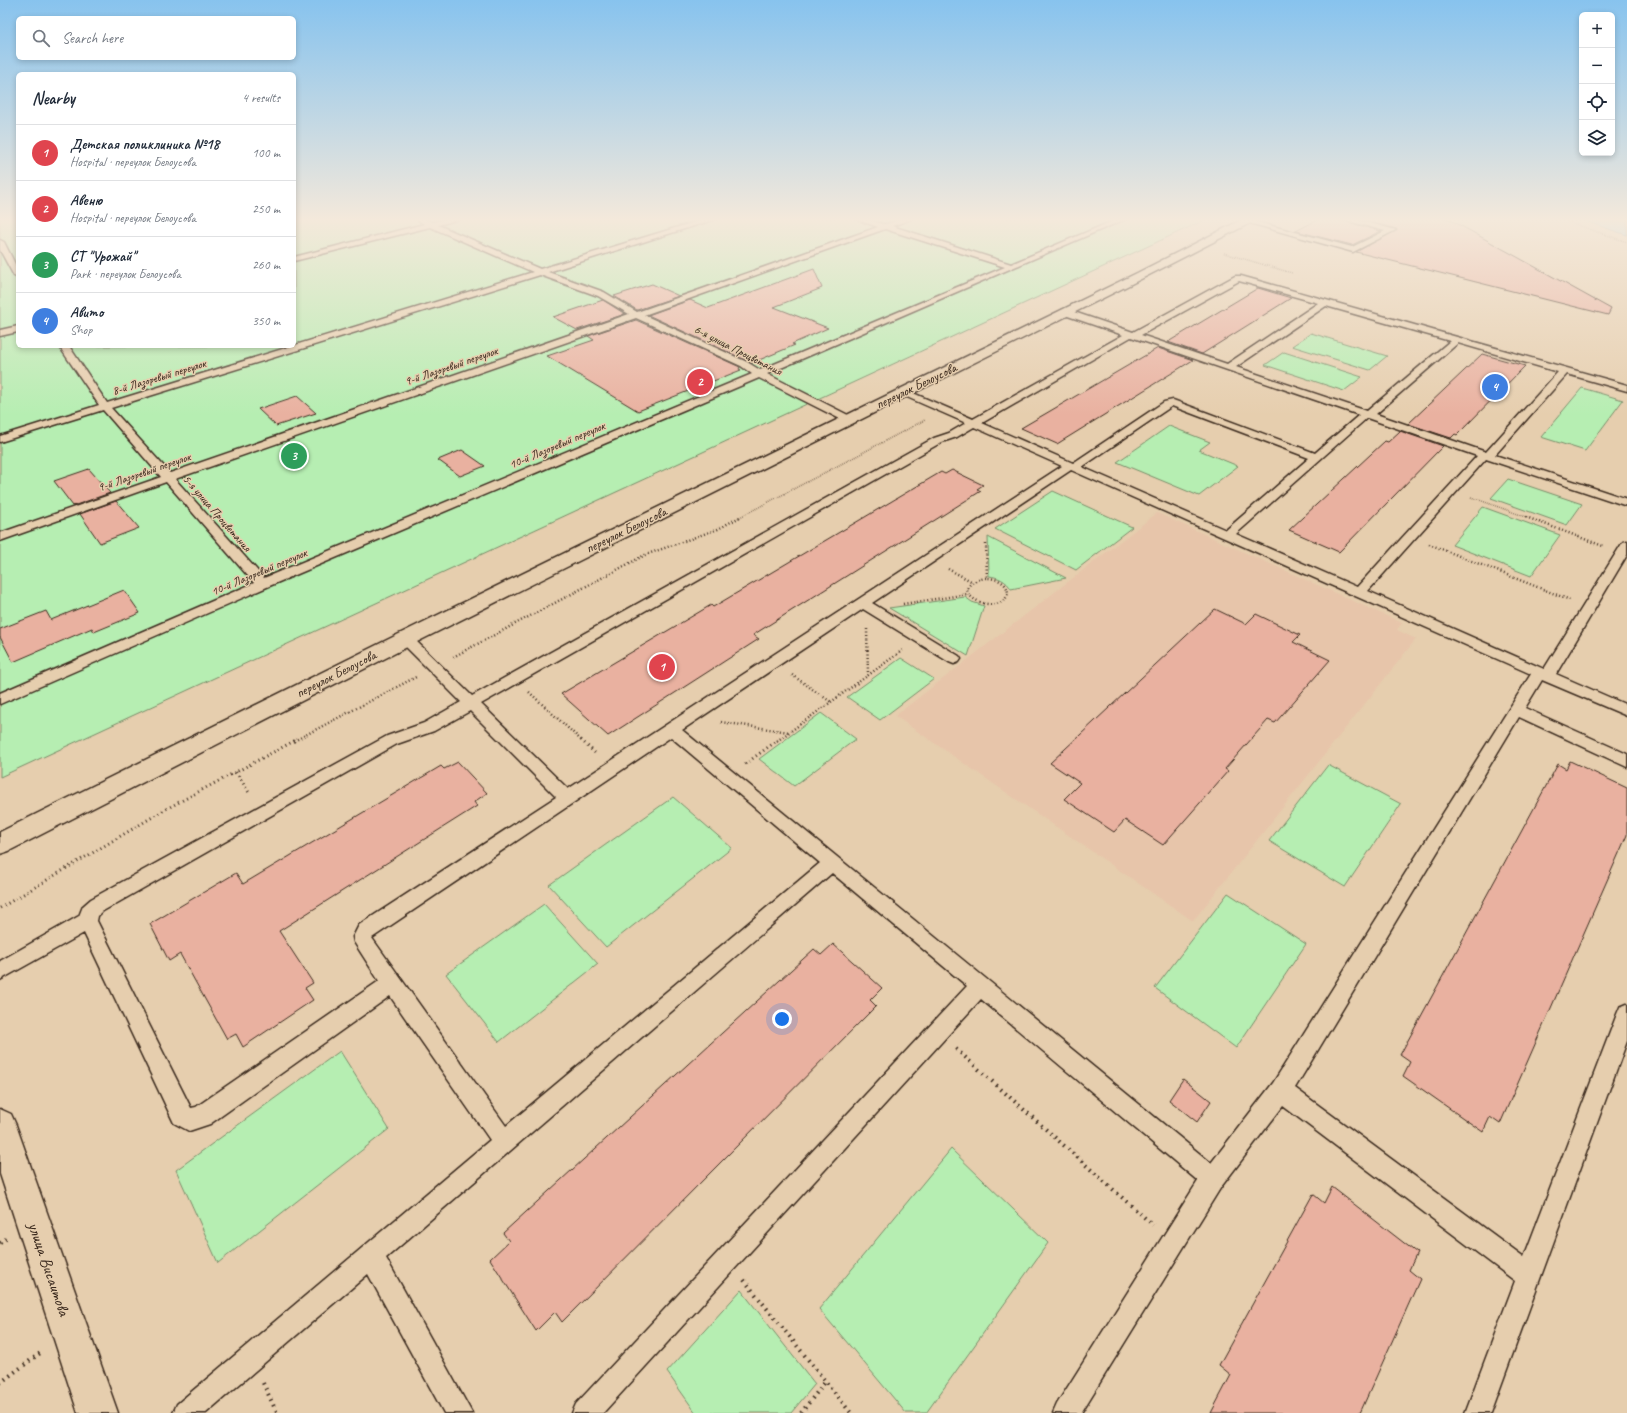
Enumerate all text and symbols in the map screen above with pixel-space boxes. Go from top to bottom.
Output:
map controls [1579,12,1615,156]
button: + [1579,12,1615,48]
search box [16,16,296,60]
icon: search [30,27,52,49]
text: Search here [62,29,123,48]
button: − [1579,48,1615,84]
button: locate [1579,84,1615,120]
text: Nearby [32,88,75,109]
text: 4 results [242,90,280,106]
button: layers [1579,120,1615,156]
text: Детская поликлиника №18 [70,135,219,154]
text: 1 [42,145,48,161]
text: 100 m [252,145,280,161]
text: Hospital · переулок Белоусова [70,154,196,170]
text: Авеню [70,191,103,210]
text: 2 [42,201,48,217]
text: 250 m [252,201,280,217]
text: Hospital · переулок Белоусова [70,210,196,226]
text: СТ "Урожай" [70,247,135,266]
text: 3 [42,257,48,273]
text: 260 m [252,257,280,273]
text: Park · переулок Белоусова [70,266,181,282]
text: Авито [70,303,104,322]
text: 4 [42,313,48,329]
text: 350 m [252,313,280,329]
street label: 6-я улица Процветания [691,321,785,379]
text: Shop [70,322,92,338]
street label: 9-й Лазоревый переулок [403,342,501,389]
street label: 8-й Лазоревый переулок [110,355,209,399]
street label: переулок Белоусова [873,359,960,413]
pin: 2 [687,367,713,397]
pin: 4 [1482,372,1508,402]
street label: 10-й Лазоревый переулок [507,417,609,472]
pin: 3 [281,441,307,471]
street label: 9-й Лазоревый переулок [96,448,194,495]
street label: 5-я улица Процветания [179,471,255,555]
street label: переулок Белоусова [583,503,670,557]
street label: 10-й Лазоревый переулок [209,544,311,599]
street label: переулок Белоусова [293,646,380,701]
pin: 1 [649,652,675,682]
your location [772,1009,792,1029]
street label: улица Висаитова [23,1218,75,1320]

